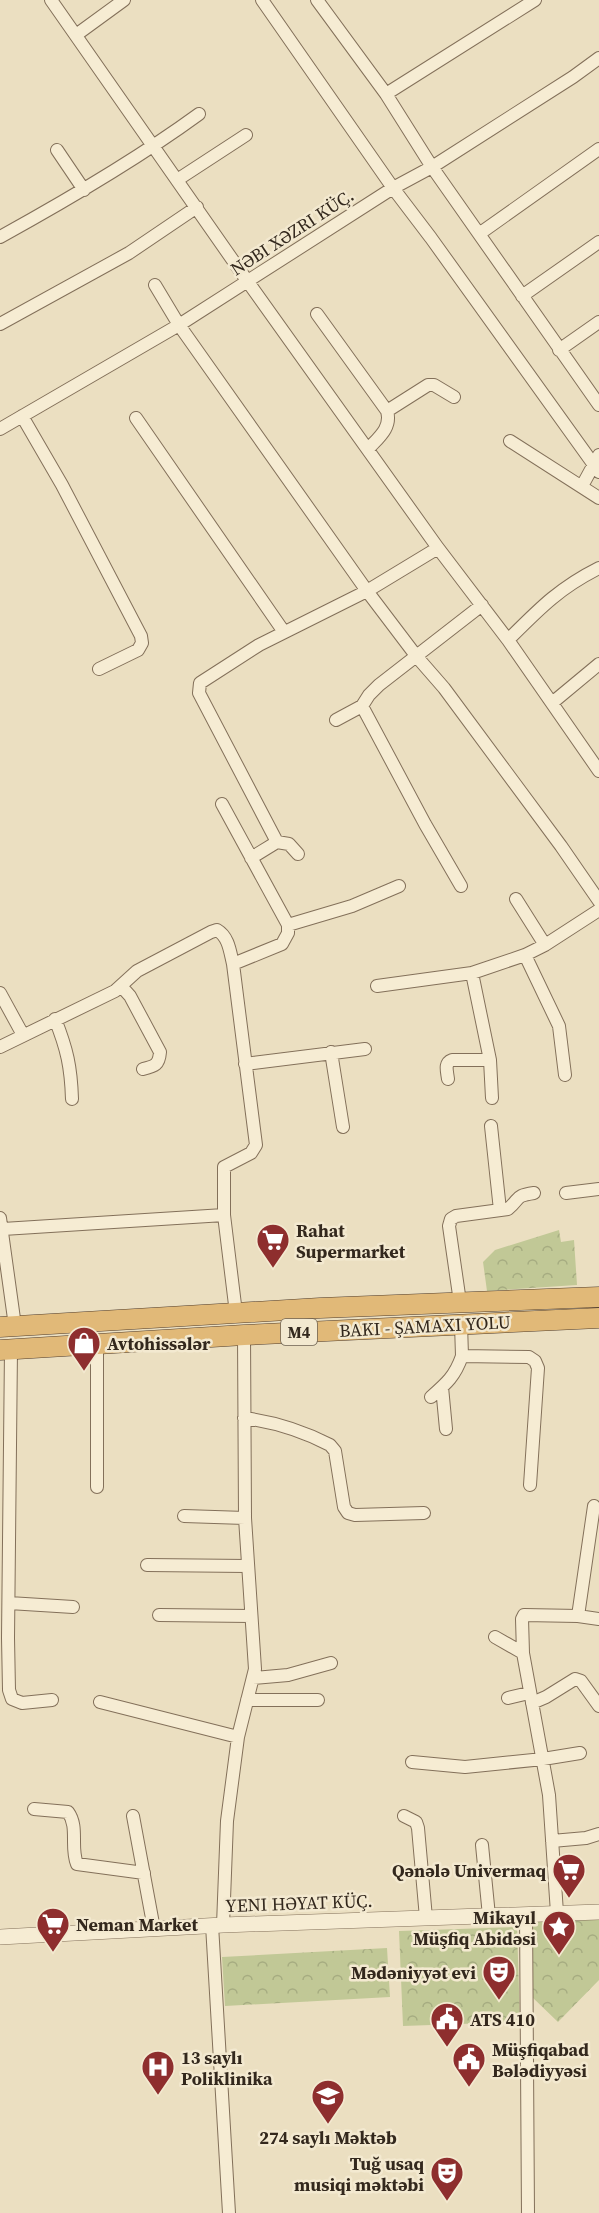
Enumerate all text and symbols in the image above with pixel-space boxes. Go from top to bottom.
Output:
street label: NƏBI XƏZRI KÜÇ. [225,183,359,281]
place label: Rahat Supermarket [296,1218,406,1264]
supermarket icon: Rahat Supermarket [255,1222,291,1269]
street label: BAKI - ŞAMAXI YOLU [339,1309,511,1343]
road number: M4 [281,1319,317,1345]
shop icon: Avtohissələr [66,1325,102,1372]
place label: Avtohissələr [107,1331,211,1356]
supermarket icon: Qənələ Univermaq [551,1852,587,1899]
place label: Qənələ Univermaq [392,1858,547,1883]
street label: YENI HƏYAT KÜÇ. [225,1888,373,1918]
place label: Mikayıl Müşfiq Abidəsi [413,1905,536,1951]
supermarket icon: Neman Market [35,1906,71,1953]
place icon: Mikayıl Müşfiq Abidəsi [541,1909,577,1956]
place label: Neman Market [76,1912,198,1937]
theatre icon: Mədəniyyət evi [481,1954,517,2001]
place label: Mədəniyyət evi [351,1960,476,1985]
public building icon: ATS 410 [429,2001,465,2048]
place label: ATS 410 [470,2007,535,2032]
place label: Müşfiqabad Bələdiyyəsi [492,2037,589,2083]
public building icon: Müşfiqabad Bələdiyyəsi [451,2041,487,2088]
place label: 13 saylı Poliklinika [181,2045,273,2091]
hospital icon: 13 saylı Poliklinika [140,2049,176,2096]
school or university icon: 274 saylı Məktəb [310,2078,346,2125]
place label: 274 saylı Məktəb [259,2125,397,2150]
place label: Tuğ usaq musiqi məktəbi [294,2151,424,2197]
theatre icon: Tuğ usaq musiqi məktəbi [429,2155,465,2202]

